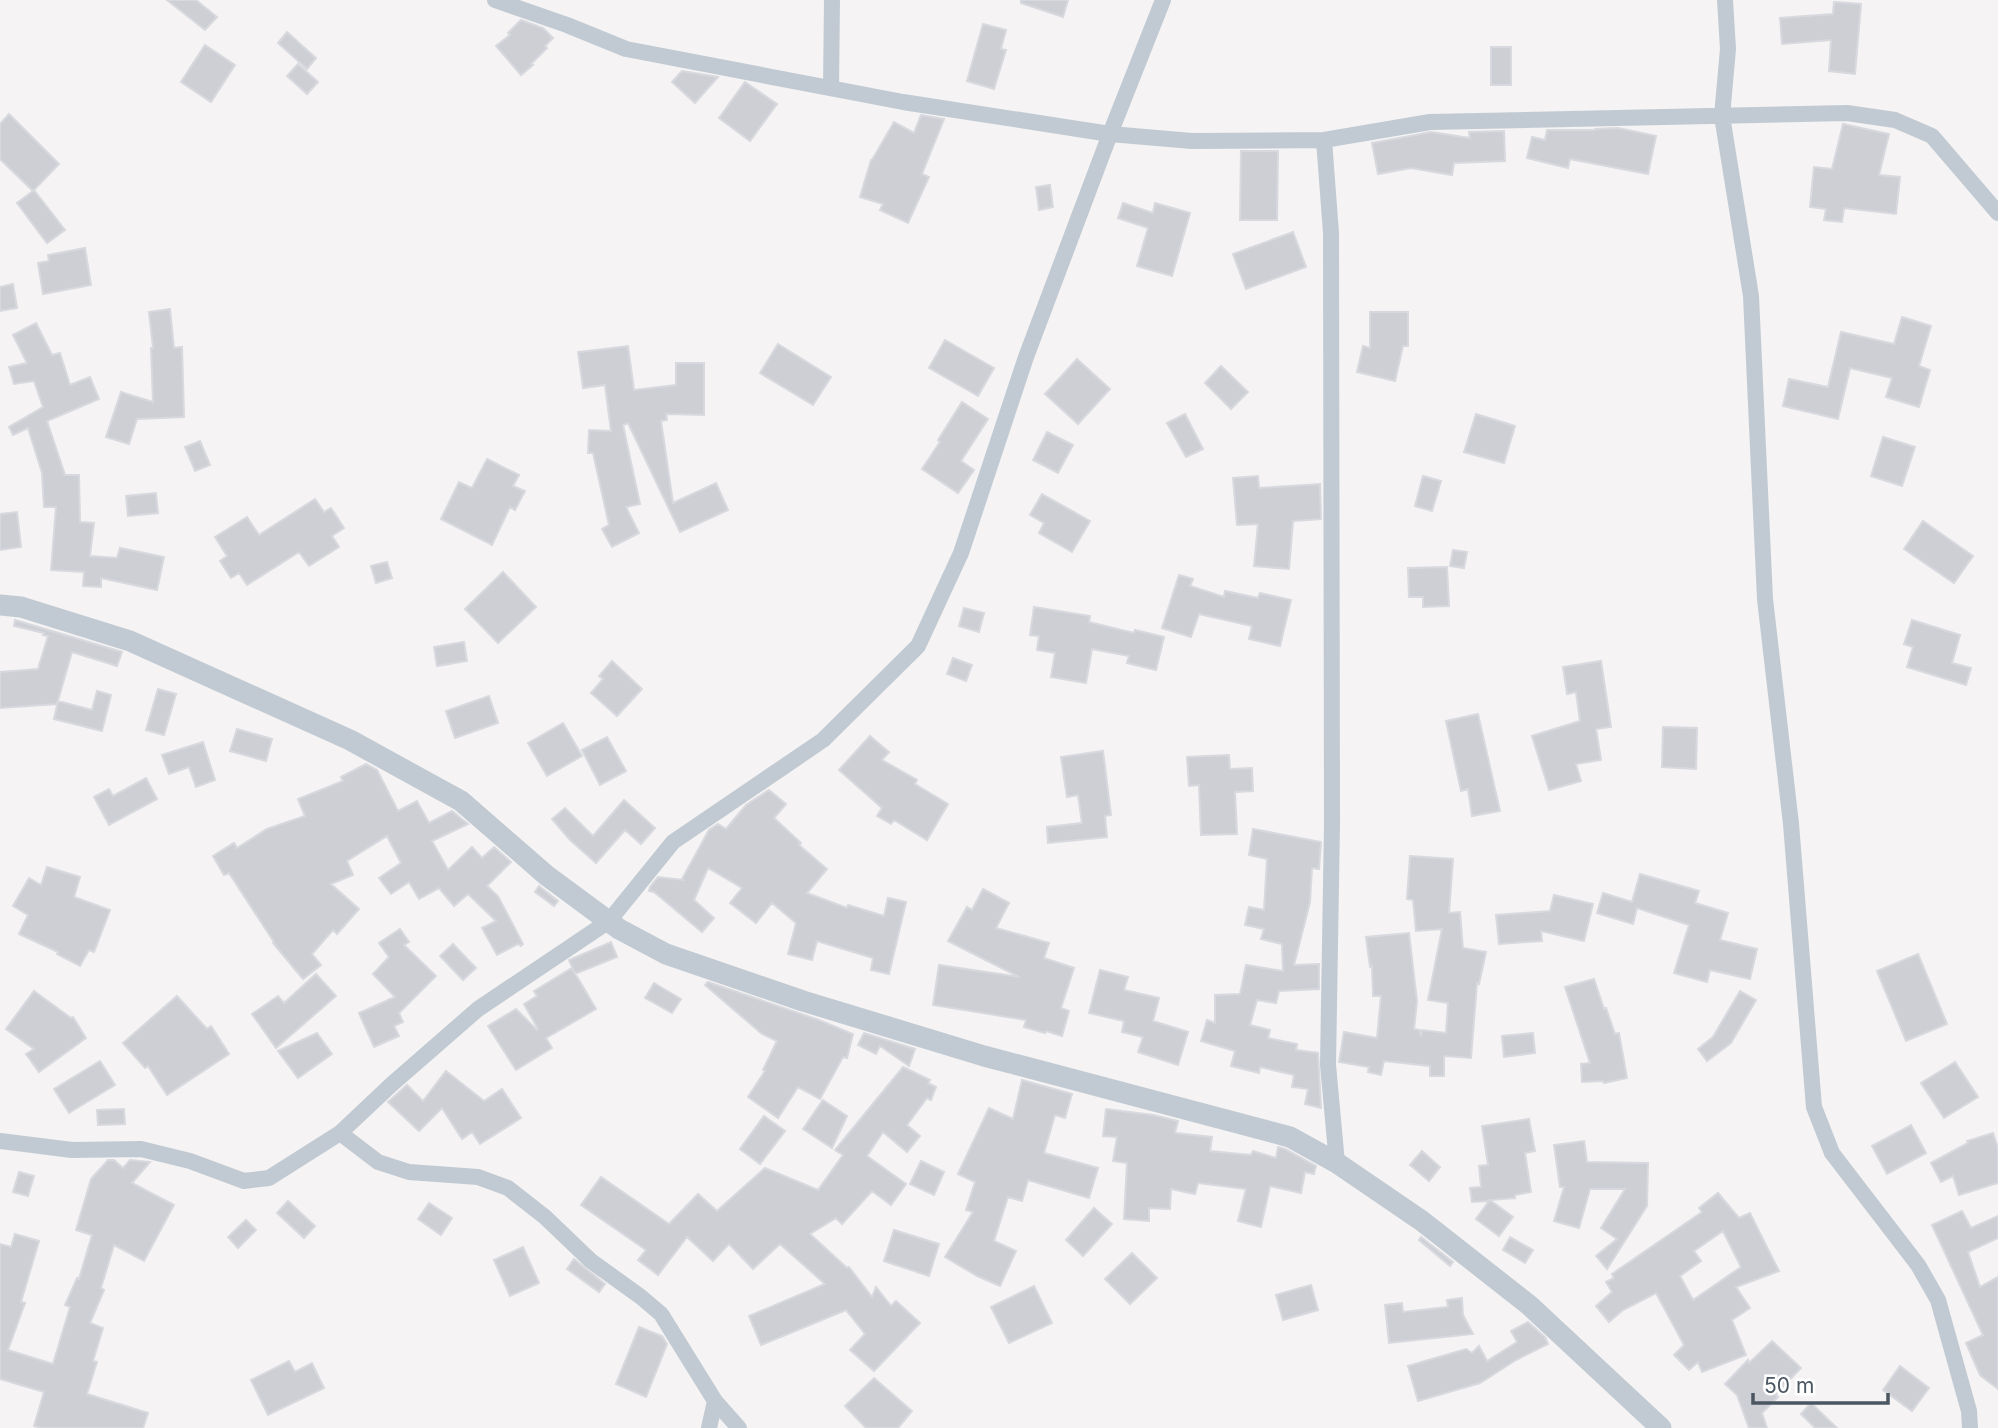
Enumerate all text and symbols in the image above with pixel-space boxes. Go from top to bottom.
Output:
scale bar [1753,1362,1888,1406]
text: 50 m [1764,1373,1814,1398]

